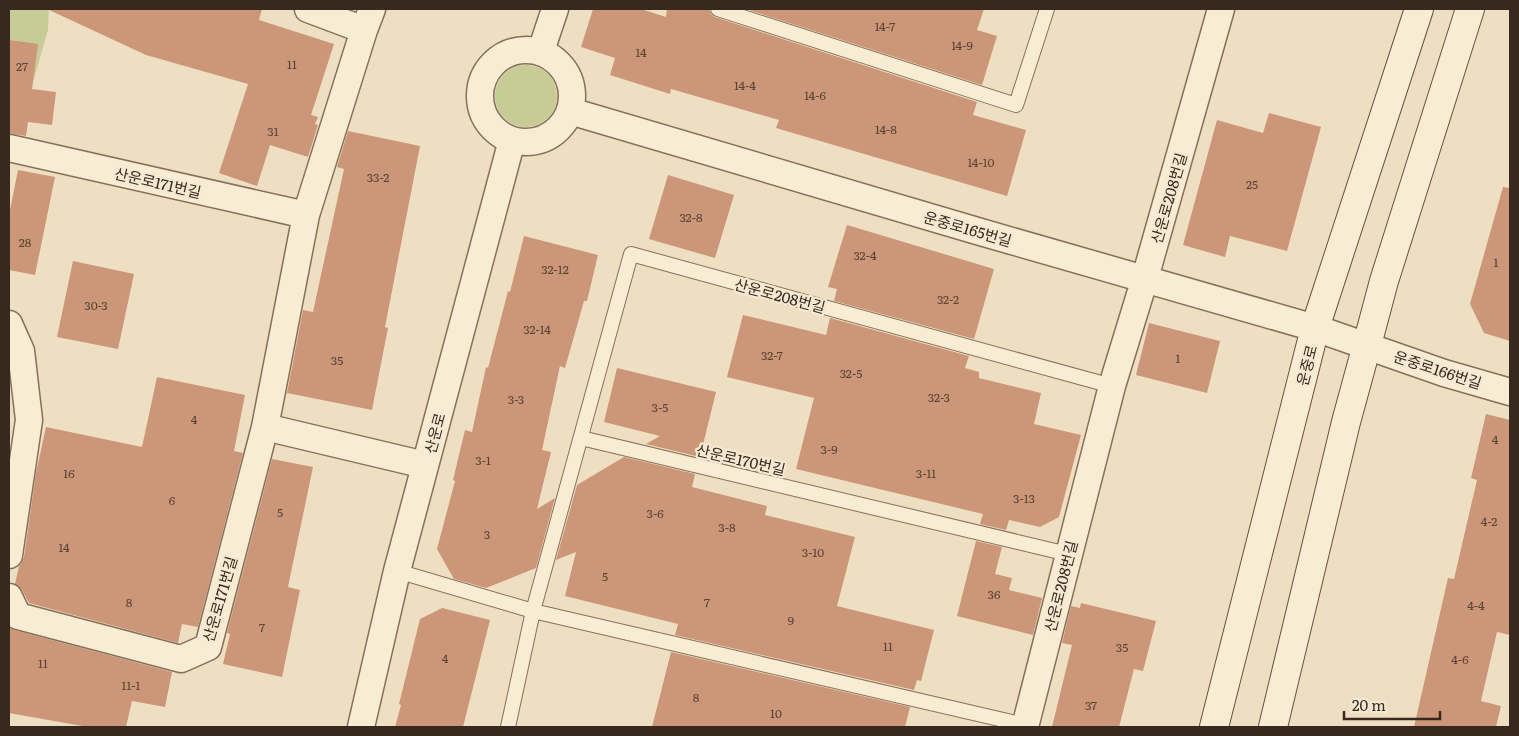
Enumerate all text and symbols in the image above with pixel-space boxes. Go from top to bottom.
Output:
house number: 14-7 [875,17,895,35]
house number: 14-9 [951,36,973,54]
house number: 14 [635,43,647,61]
house number: 11 [287,55,297,73]
house number: 27 [16,57,28,75]
house number: 14-4 [734,76,756,94]
house number: 14-6 [804,86,826,104]
house number: 14-8 [875,120,897,138]
house number: 31 [267,122,279,140]
street label: 산운로208번길 [1144,150,1192,246]
house number: 14-10 [967,153,995,171]
street label: 산운로171번길 [112,161,204,203]
house number: 33-2 [367,168,389,186]
house number: 25 [1246,175,1258,193]
street label: 운중로165번길 [921,204,1015,252]
house number: 32-8 [679,208,703,226]
house number: 28 [19,233,32,251]
house number: 32-4 [853,246,877,264]
house number: 1 [1494,253,1499,271]
house number: 32-12 [541,260,569,278]
street label: 산운로208번길 [732,272,828,318]
house number: 32-2 [937,290,959,308]
house number: 30-3 [84,296,108,314]
house number: 32-14 [523,320,551,338]
street label: 운중로 [1290,342,1322,388]
street label: 운중로166번길 [1391,344,1485,394]
house number: 32-7 [761,346,783,364]
house number: 1 [1176,349,1181,367]
house number: 35 [331,351,343,369]
house number: 32-5 [840,364,862,382]
house number: 32-3 [928,388,950,406]
house number: 3-3 [508,390,524,408]
house number: 3-5 [652,398,668,416]
house number: 4 [191,410,198,428]
street label: 산운로 [418,410,450,456]
house number: 4 [1492,430,1499,448]
street label: 산운로170번길 [694,438,788,480]
house number: 3-9 [820,440,838,458]
house number: 3-1 [475,451,491,469]
house number: 16 [63,464,75,482]
house number: 3-11 [916,464,936,482]
house number: 3-13 [1013,489,1035,507]
house number: 6 [169,491,176,509]
house number: 5 [277,503,283,521]
house number: 3-6 [646,504,664,522]
house number: 4-2 [1481,512,1497,530]
house number: 3-8 [718,518,736,536]
house number: 3 [484,525,490,543]
house number: 14 [58,538,70,556]
street label: 산운로208번길 [1038,538,1082,634]
house number: 3-10 [802,543,824,561]
street label: 산운로171번길 [196,553,242,645]
house number: 5 [602,567,608,585]
house number: 36 [988,585,1001,603]
house number: 8 [126,593,133,611]
house number: 7 [704,593,710,611]
house number: 4-4 [1467,596,1485,614]
house number: 9 [788,611,794,629]
house number: 7 [259,618,265,636]
house number: 11 [883,637,893,655]
house number: 35 [1116,638,1128,656]
house number: 4 [442,649,449,667]
house number: 4-6 [1451,650,1469,668]
house number: 11 [38,654,48,672]
house number: 11-1 [122,676,141,694]
house number: 8 [693,688,700,706]
scale bar [1344,688,1440,720]
text: 20 m [1352,693,1386,716]
house number: 37 [1085,696,1097,714]
house number: 10 [770,704,782,722]

